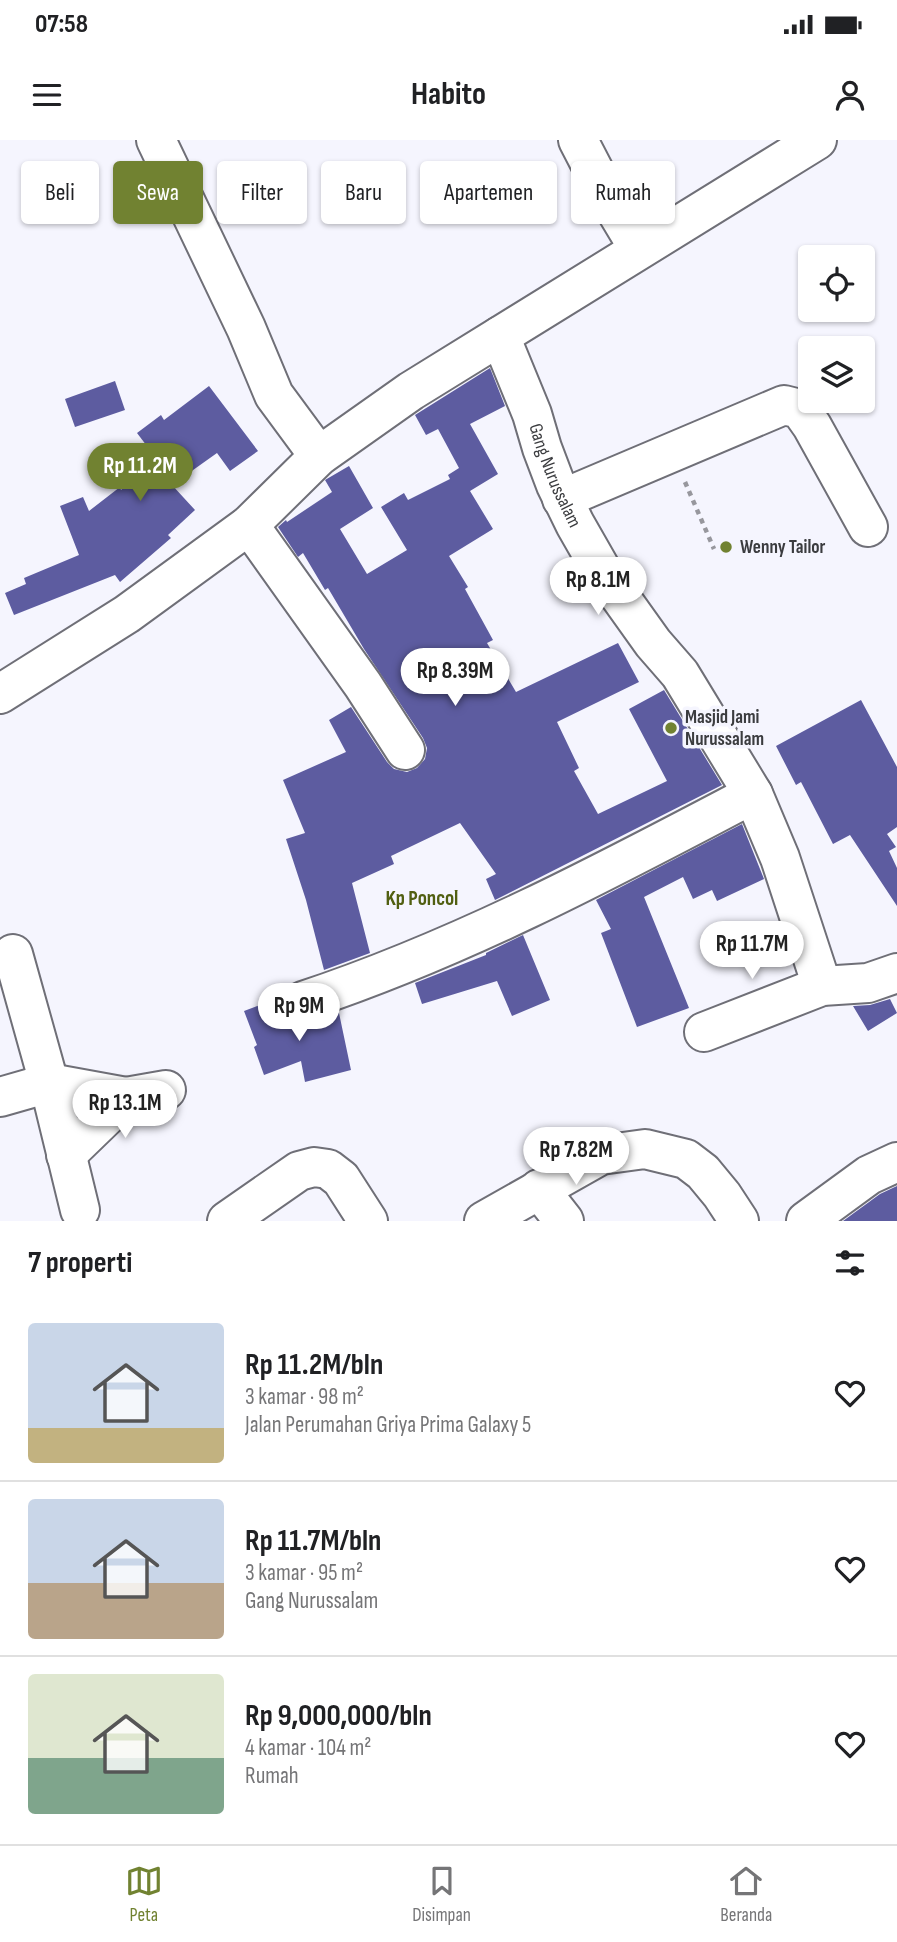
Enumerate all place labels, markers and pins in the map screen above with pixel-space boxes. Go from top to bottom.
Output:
pin: Rp 11.2M [68,444,212,503]
place label: Wenny Tailor [740,536,826,559]
marker: Wenny Tailor [718,539,734,555]
pin: Rp 8.1M [533,558,663,617]
pin: Rp 8.39M [383,648,527,708]
place label: Masjid Jami Nurussalam [685,706,764,751]
marker: Masjid Jami Nurussalam [663,720,679,736]
pin: Rp 11.7M [680,922,824,981]
pin: Rp 9M [250,984,348,1043]
pin: Rp 13.1M [53,1080,197,1140]
pin: Rp 7.82M [504,1128,648,1187]

